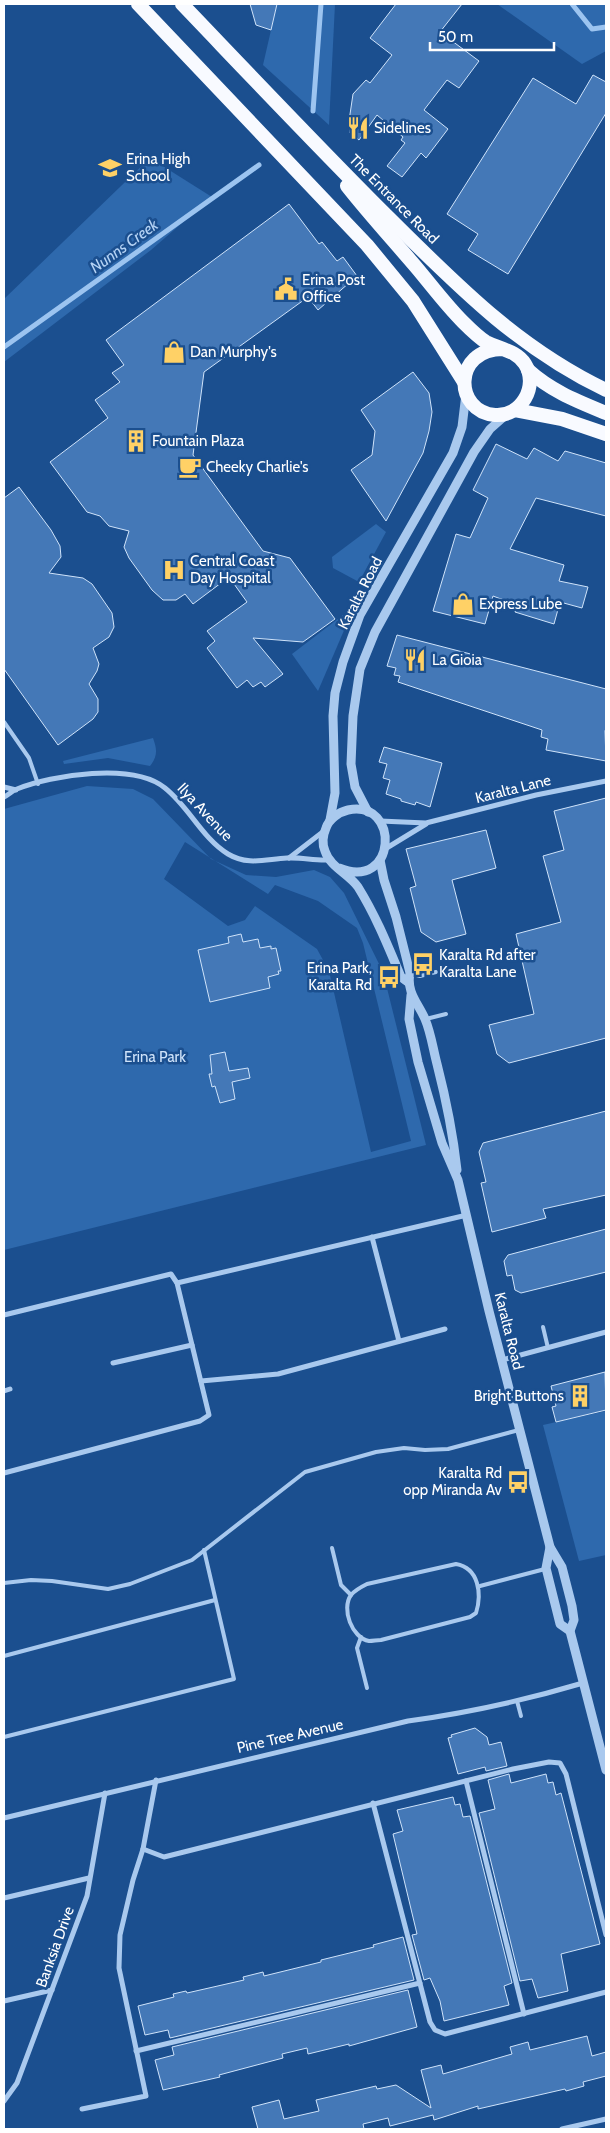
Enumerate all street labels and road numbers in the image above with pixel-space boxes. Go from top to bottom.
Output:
street label: The Entrance Road [346,151,442,247]
street label: Karalta Road [334,554,386,632]
street label: Karalta Lane [473,771,553,807]
street label: Ilya Avenue [174,779,237,845]
street label: Karalta Road [491,1290,527,1372]
street label: Pine Tree Avenue [235,1715,345,1757]
street label: Banksia Drive [32,1904,78,1990]

